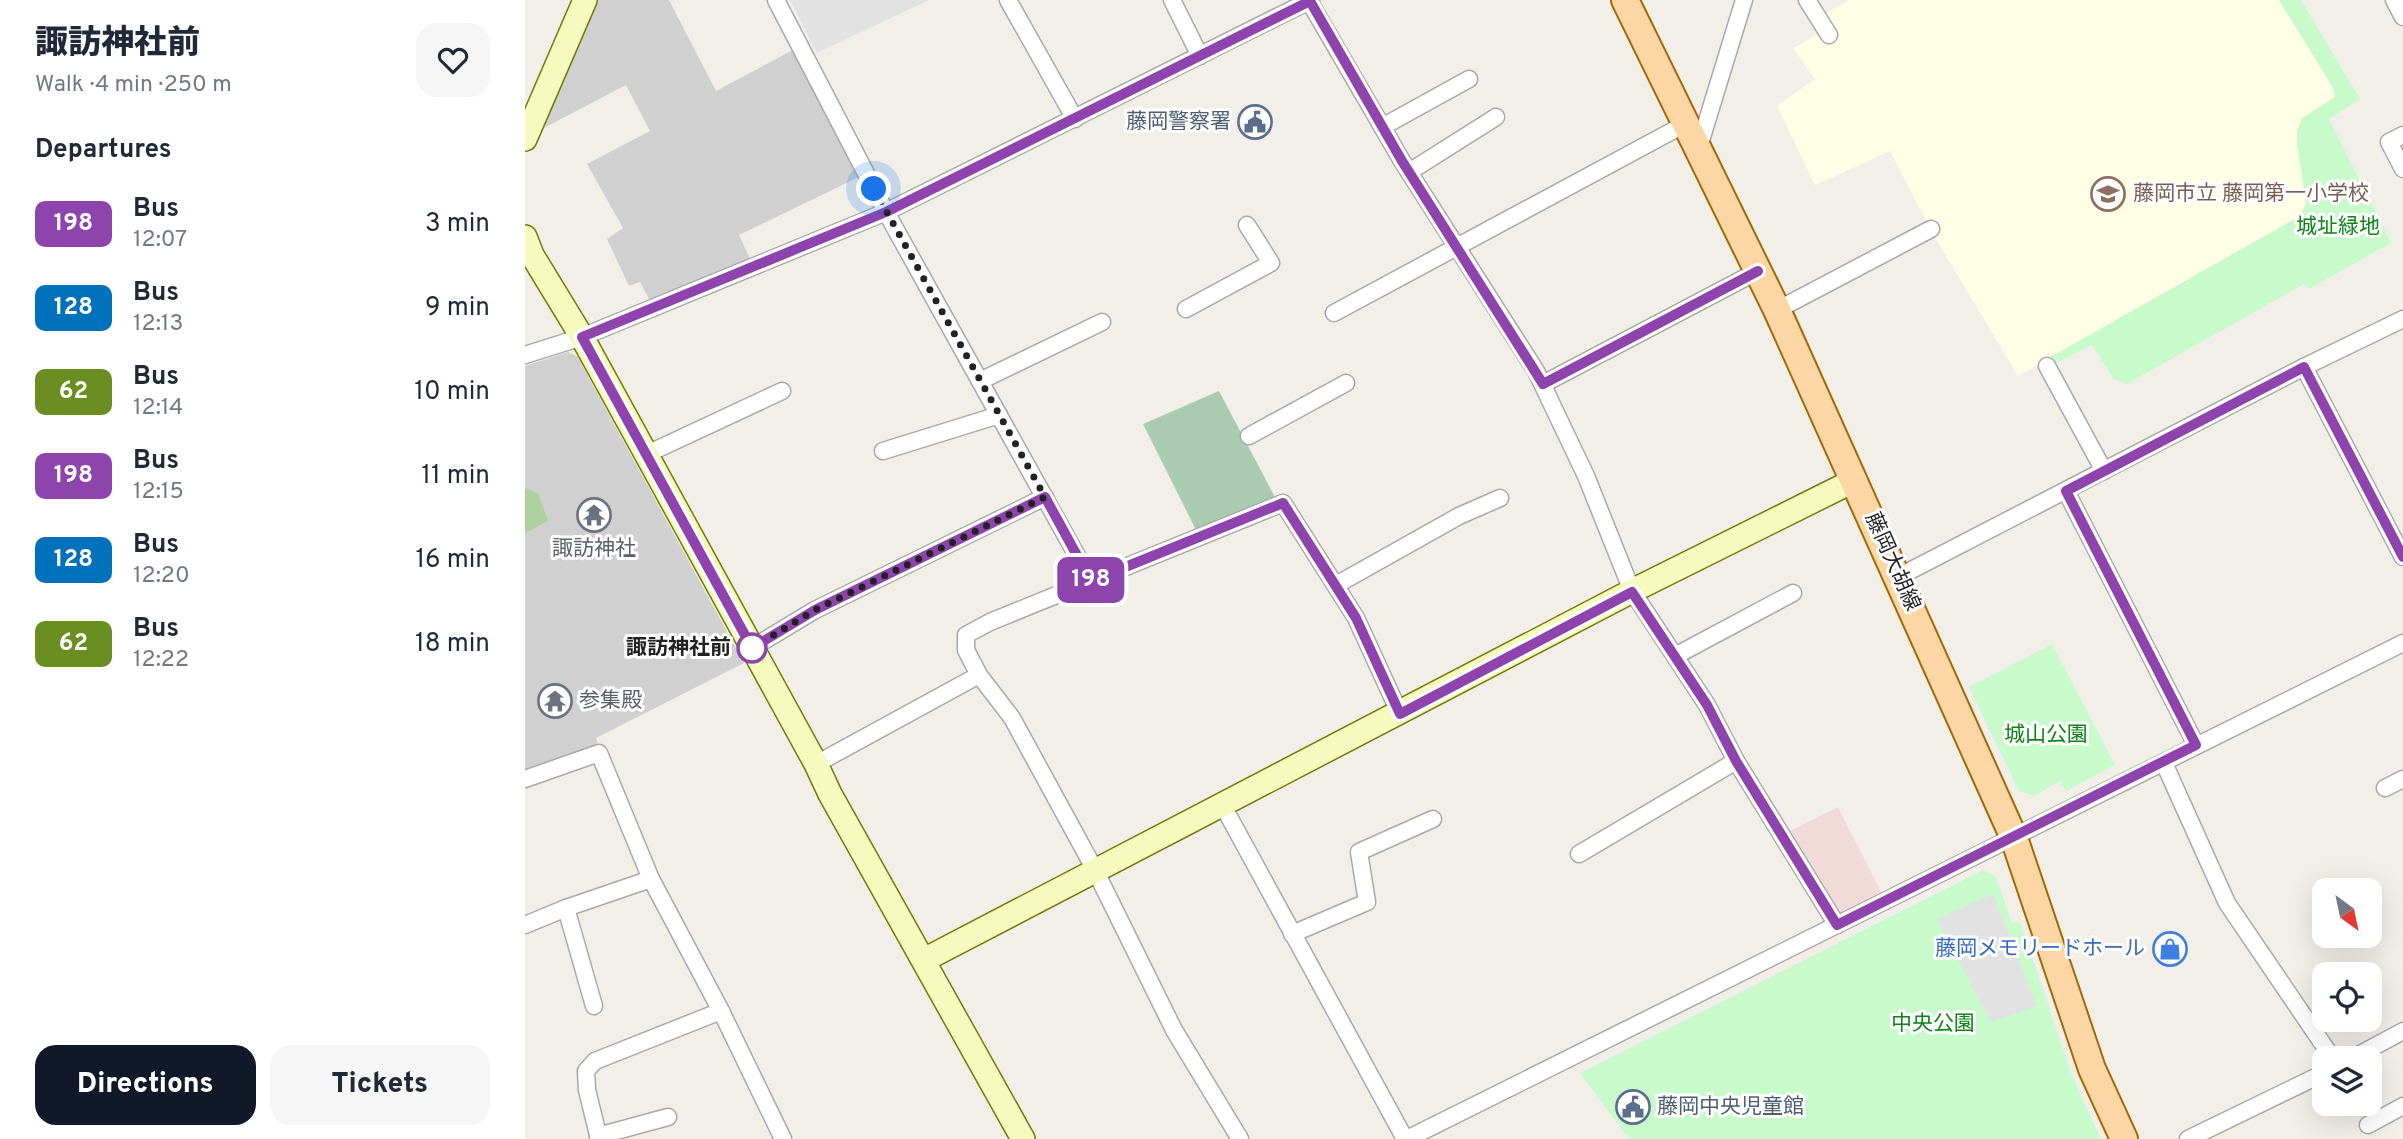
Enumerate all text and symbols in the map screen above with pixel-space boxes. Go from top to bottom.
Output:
button: heart [416,23,490,97]
text: 諏訪神社前 [35,24,200,66]
text: Walk · 4 min · 250 m [35,71,232,100]
public building icon: 藤岡警察署 [1236,103,1274,141]
place label: 藤岡警察署 [1126,109,1231,136]
text: Departures [35,134,172,167]
your location [856,171,891,206]
school or university icon: 藤岡市立 藤岡第一小学校 [2089,175,2127,213]
place label: 藤岡市立 藤岡第一小学校 [2133,181,2369,208]
text: Bus [133,193,179,226]
text: 3 min [425,208,490,241]
text: 198 [54,209,93,239]
park label: 城址緑地 [2296,214,2380,241]
text: 12:07 [133,226,187,255]
text: Bus [133,277,179,310]
text: 9 min [425,292,490,325]
text: 128 [54,293,93,323]
text: 12:13 [133,310,183,339]
text: Bus [133,361,179,394]
text: 10 min [414,376,490,409]
text: 62 [59,377,88,407]
text: 12:14 [133,394,183,423]
text: Bus [133,445,179,478]
text: 11 min [421,460,490,493]
text: 198 [54,461,93,491]
text: 12:15 [133,478,184,507]
temple icon: 諏訪神社 [575,496,613,534]
street label: 藤岡大胡線 [1858,509,1926,615]
text: Bus [133,529,179,562]
place label: 諏訪神社 [552,536,636,563]
text: 16 min [415,544,490,577]
text: 128 [54,545,93,575]
line badge: 198 [1051,557,1131,603]
text: 12:20 [133,562,190,591]
text: 198 [1071,565,1111,595]
text: Bus [133,613,179,646]
text: 18 min [415,628,490,661]
text: 62 [59,629,88,659]
marker: 諏訪神社前 [737,633,767,663]
place label: 諏訪神社前 [626,635,731,662]
text: 12:22 [133,646,189,675]
temple icon: 参集殿 [536,682,574,720]
place label: 参集殿 [579,688,642,715]
park label: 城山公園 [2004,722,2088,749]
north arrow [2312,878,2382,948]
map controls [2312,878,2382,1116]
shop icon: 藤岡メモリードホール [2151,930,2189,968]
place label: 藤岡メモリードホール [1935,936,2145,963]
button: locate [2312,962,2382,1032]
park label: 中央公園 [1891,1011,1975,1038]
button: Directions [35,1045,256,1125]
button: Tickets [270,1045,490,1125]
button: layers [2312,1046,2382,1116]
public building icon: 藤岡中央児童館 [1614,1088,1652,1126]
place label: 藤岡中央児童館 [1657,1094,1804,1121]

